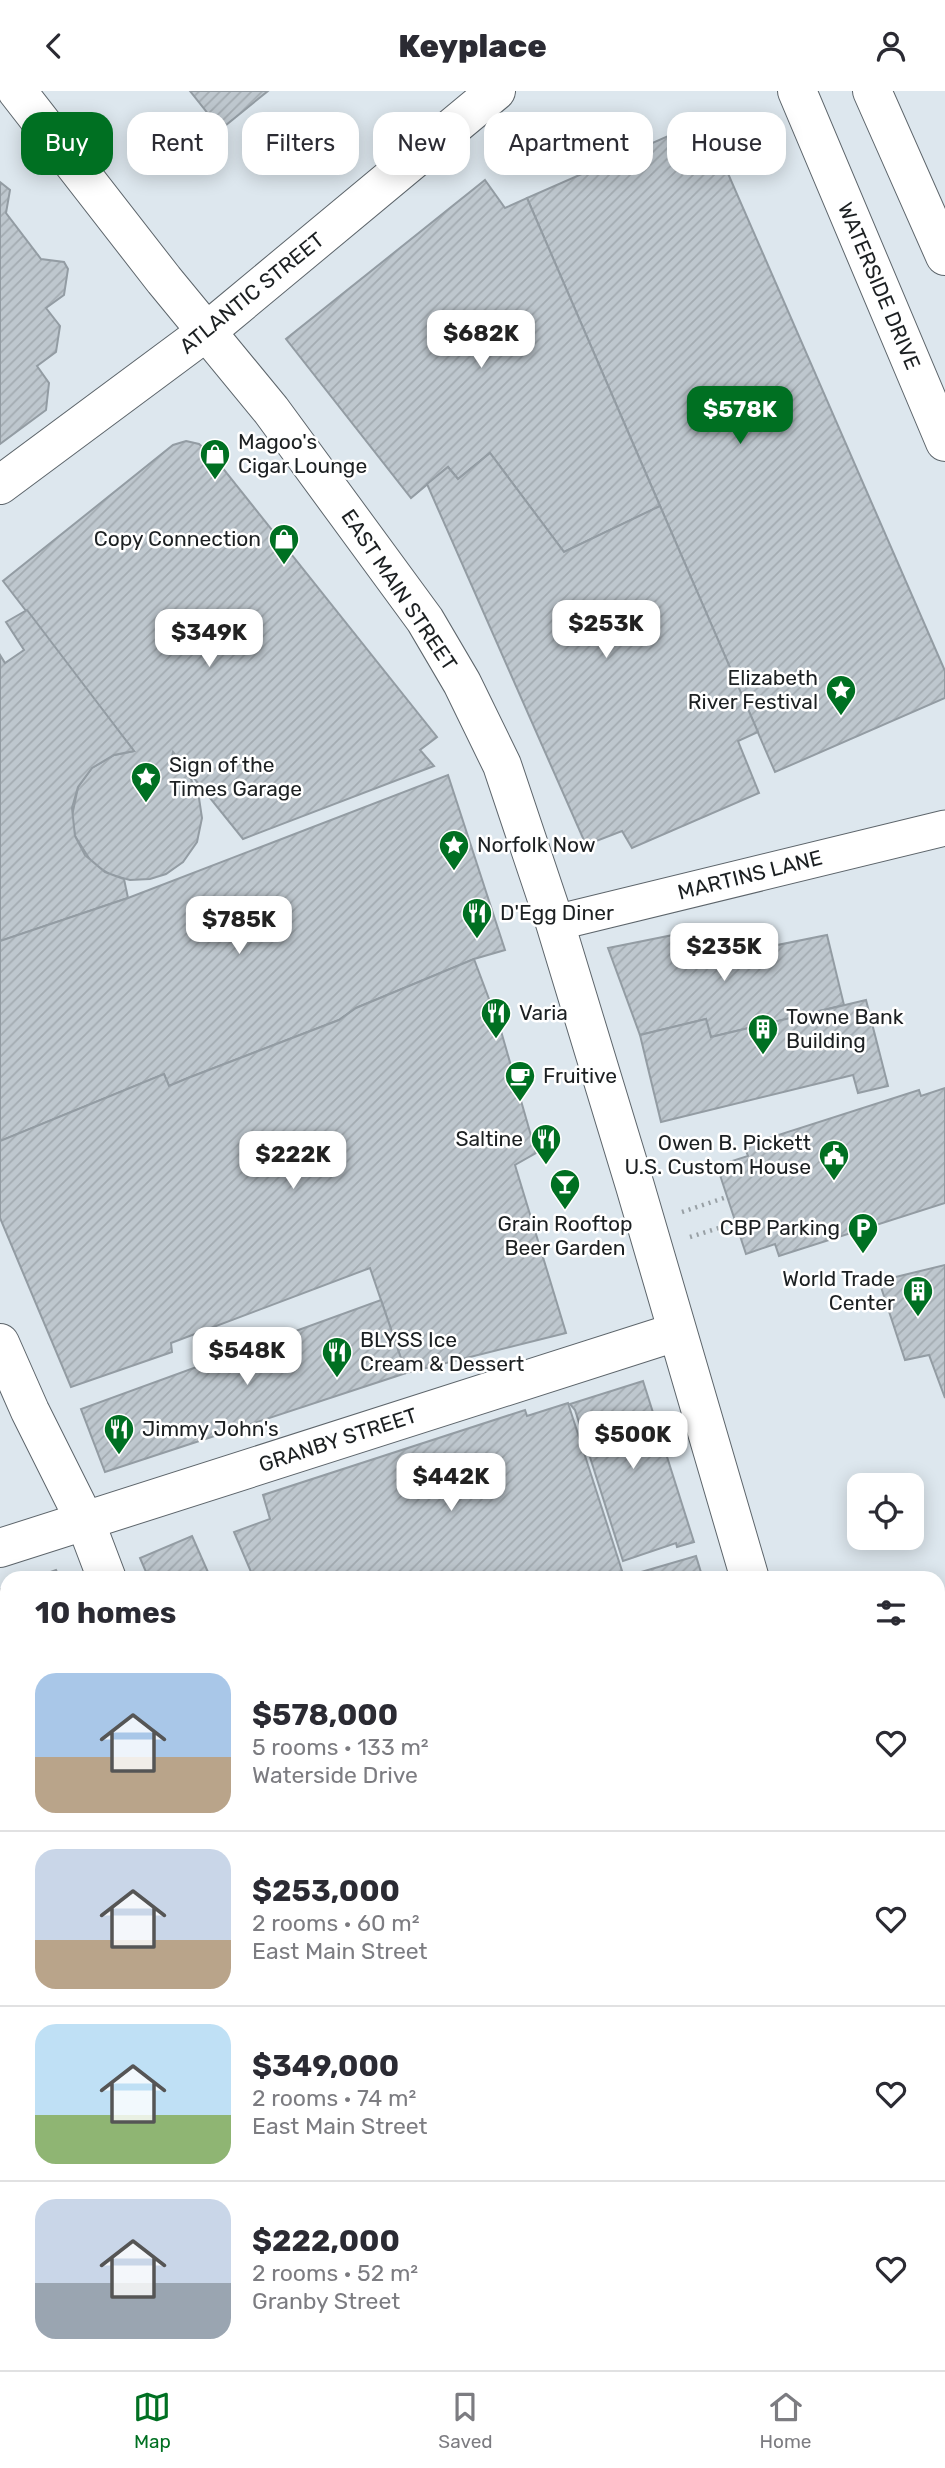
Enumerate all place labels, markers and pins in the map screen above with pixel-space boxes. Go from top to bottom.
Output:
pin: $682K [432,310,530,370]
pin: $578K [691,387,789,446]
place label: Magoo's Cigar Lounge [238,429,367,478]
shop icon: Magoo's Cigar Lounge [198,437,232,481]
shop icon: Copy Connection [267,522,301,566]
place label: Copy Connection [94,526,261,551]
pin: $253K [557,601,655,660]
pin: $349K [160,609,258,669]
place label: Elizabeth River Festival [688,665,818,714]
place icon: Elizabeth River Festival [824,673,858,717]
place label: Sign of the Times Garage [169,752,302,801]
place icon: Sign of the Times Garage [129,760,163,804]
place icon: Norfolk Now [437,828,471,872]
place label: Norfolk Now [477,832,596,857]
restaurant icon: D'Egg Diner [460,896,494,940]
pin: $785K [190,897,288,956]
place label: D'Egg Diner [500,900,614,925]
pin: $235K [675,923,773,983]
restaurant icon: Varia [479,996,513,1040]
place label: Varia [519,1000,568,1025]
place label: Towne Bank Building [786,1004,904,1053]
building icon: Towne Bank Building [746,1012,780,1056]
cafe icon: Fruitive [503,1059,537,1103]
place label: Fruitive [543,1063,617,1088]
restaurant icon: Saltine [529,1122,563,1166]
place label: Saltine [455,1126,523,1151]
place label: Owen B. Pickett U.S. Custom House [624,1130,811,1179]
pin: $222K [244,1131,342,1191]
public building icon: Owen B. Pickett U.S. Custom House [817,1138,851,1182]
bar icon: Grain Rooftop Beer Garden [548,1167,582,1211]
place label: Grain Rooftop Beer Garden [497,1211,633,1260]
parking icon: CBP Parking [846,1211,880,1255]
place label: CBP Parking [720,1215,840,1240]
place label: World Trade Center [782,1266,895,1315]
building icon: World Trade Center [901,1274,935,1318]
pin: $548K [198,1327,296,1387]
place label: BLYSS Ice Cream & Dessert [360,1327,524,1376]
restaurant icon: BLYSS Ice Cream & Dessert [320,1335,354,1379]
pin: $500K [584,1411,682,1471]
restaurant icon: Jimmy John's [102,1412,136,1456]
place label: Jimmy John's [142,1416,279,1441]
pin: $442K [402,1453,500,1513]

